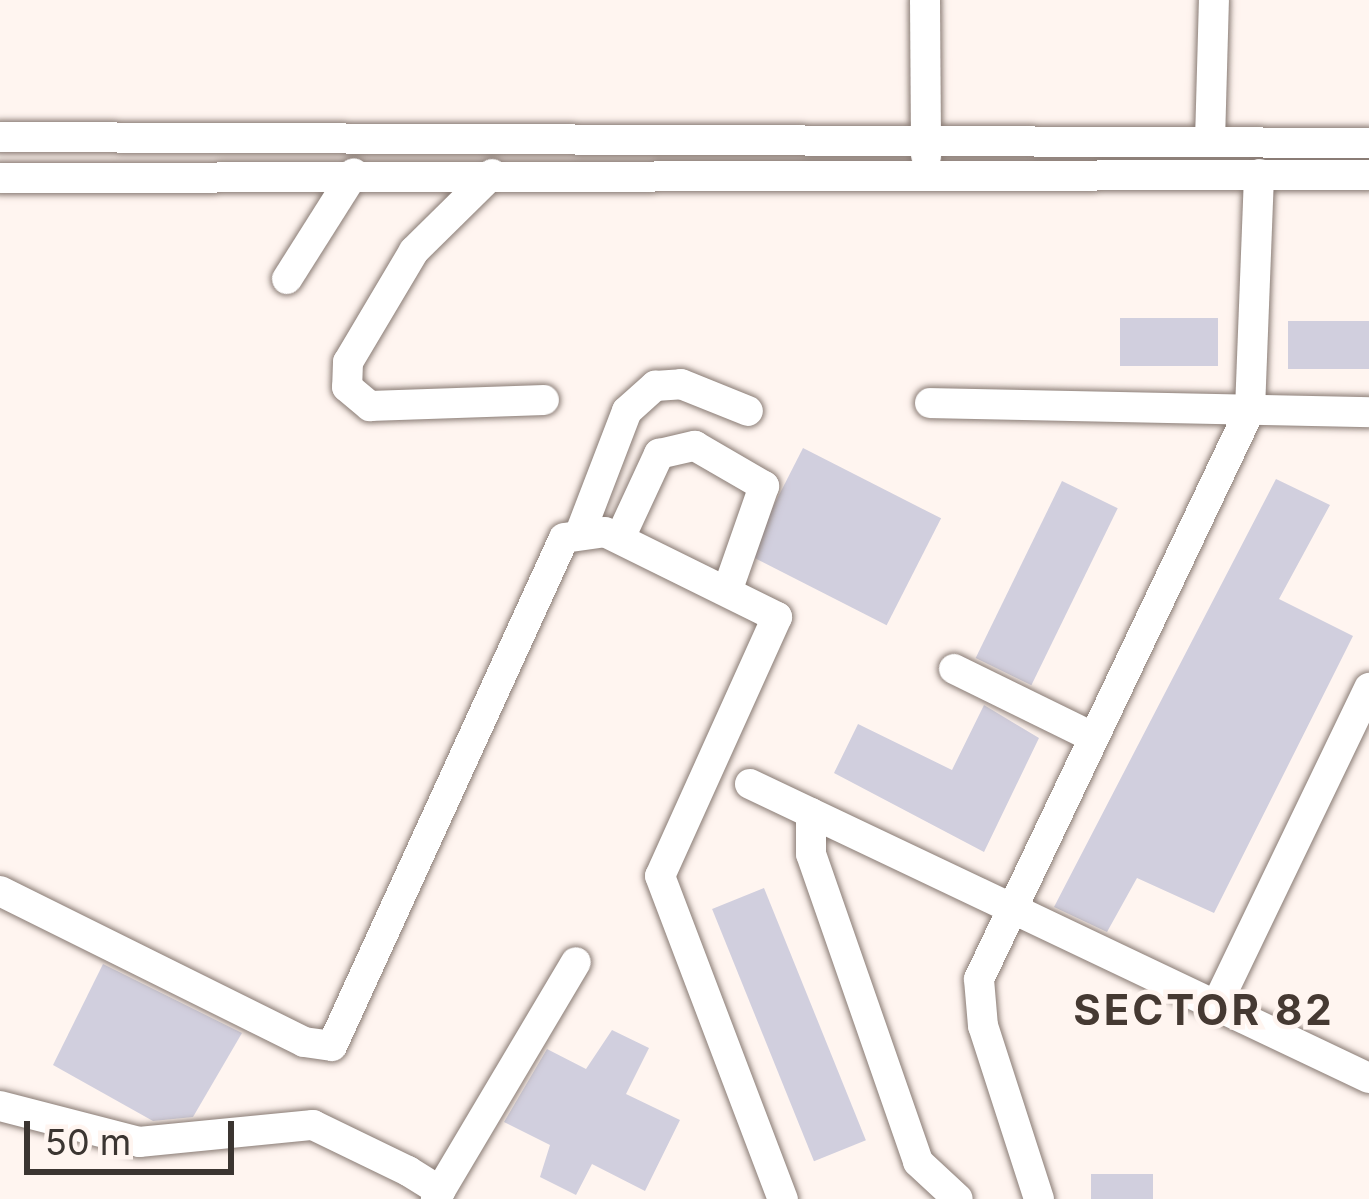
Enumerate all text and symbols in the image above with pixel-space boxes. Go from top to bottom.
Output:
district label: SECTOR 82 [1073,985,1335,1035]
scale bar [30,1097,240,1171]
text: 50 m [45,1120,131,1164]

